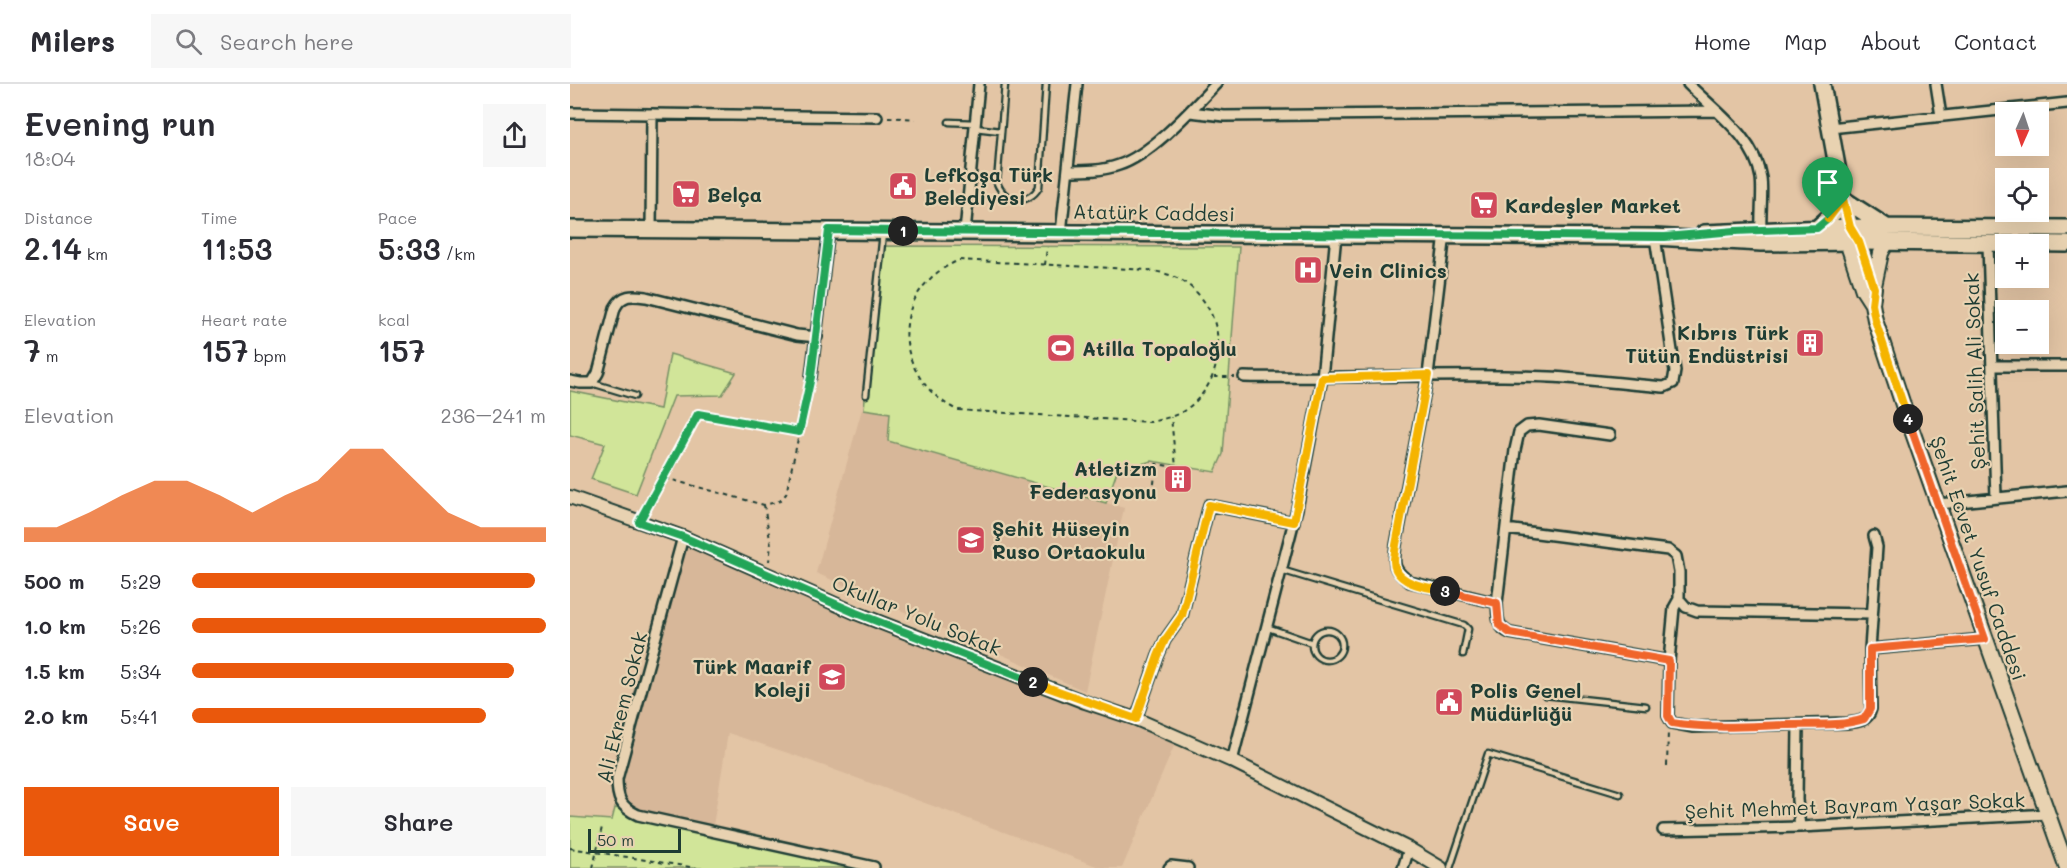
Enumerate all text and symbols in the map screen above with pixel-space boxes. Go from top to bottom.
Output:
search box [151,14,571,68]
text: Milers [30,23,115,59]
icon: search [172,25,205,58]
text: Search here [220,27,354,56]
text: Home [1694,28,1751,55]
text: Map [1784,28,1827,55]
text: About [1860,28,1921,55]
text: Contact [1954,28,2037,55]
text: Evening run [24,101,216,144]
north arrow [1995,102,2049,156]
map controls [1995,102,2049,354]
button: share [483,104,546,167]
text: 18:04 [24,145,75,171]
pin [1802,157,1853,219]
place label: Lefkoşa Türk Belediyesi [924,161,1053,210]
icon: arrive [1811,166,1844,199]
button: locate [1995,168,2049,222]
public building icon: Lefkoşa Türk Belediyesi [887,170,919,202]
supermarket icon: Belça [670,178,702,210]
place label: Belça [707,181,762,207]
supermarket icon: Kardeşler Market [1468,189,1500,221]
place label: Kardeşler Market [1505,192,1681,219]
street label: Atatürk Caddesi [1073,198,1235,226]
text: Distance [24,207,93,228]
text: Time [201,207,237,228]
text: Pace [378,207,417,228]
pin: 1 [888,216,918,246]
text: 1 [899,220,907,241]
text: 2.14 [24,228,82,268]
text: 11:53 [201,228,272,268]
text: 5:33 [378,228,441,268]
button: + [1995,234,2049,288]
text: km [82,243,108,264]
text: /km [441,243,475,264]
hospital icon: Vein Clinics [1292,254,1324,286]
place label: Vein Clinics [1329,257,1447,283]
street label: Şehit Salih Ali Sokak [1958,272,1990,470]
button: − [1995,300,2049,354]
text: Elevation [24,309,96,330]
text: Heart rate [201,309,287,330]
text: kcal [378,309,410,330]
place label: Kıbrıs Türk Tütün Endüstrisi [1625,319,1789,368]
building icon: Kıbrıs Türk Tütün Endüstrisi [1794,327,1826,359]
text: 7 [24,330,41,370]
text: 157 [201,330,249,370]
text: 157 [378,330,426,370]
sports icon: Atilla Topaloğlu [1045,332,1077,364]
place label: Atilla Topaloğlu [1082,335,1237,361]
text: m [41,345,59,366]
text: bpm [249,345,287,366]
text: Elevation [24,402,114,428]
text: 236–241 m [441,402,546,428]
pin: 4 [1893,404,1923,434]
text: 4 [1903,408,1913,429]
street label: Şehit Ecvet Yusuf Caddesi [1925,432,2033,684]
place label: Atletizm Federasyonu [1029,455,1157,504]
building icon: Atletizm Federasyonu [1162,463,1194,495]
place label: Şehit Hüseyin Ruso Ortaokulu [992,515,1146,564]
school or university icon: Şehit Hüseyin Ruso Ortaokulu [955,524,987,556]
text: 500 m [24,568,84,594]
text: 5:29 [120,568,161,594]
street label: Okullar Yolu Sokak [828,569,1006,661]
pin: 3 [1430,576,1460,606]
text: 3 [1440,580,1450,601]
text: 1.0 km [24,613,86,639]
text: 5:26 [120,613,161,639]
street label: Ali Ekrem Sokak [590,629,652,785]
place label: Türk Maarif Koleji [693,653,811,702]
text: 1.5 km [24,658,85,684]
text: 5:34 [120,658,161,684]
school or university icon: Türk Maarif Koleji [816,661,848,693]
pin: 2 [1018,667,1048,697]
text: 2 [1029,671,1037,692]
place label: Polis Genel Müdürlüğü [1470,677,1581,726]
public building icon: Polis Genel Müdürlüğü [1433,686,1465,718]
text: 2.0 km [24,703,88,729]
text: 5:41 [120,703,159,729]
street label: Şehit Mehmet Bayram Yaşar Sokak [1684,786,2026,824]
button: Save [24,787,279,856]
button: Share [291,787,546,856]
scale bar [588,826,681,854]
text: 50 m [597,829,634,850]

